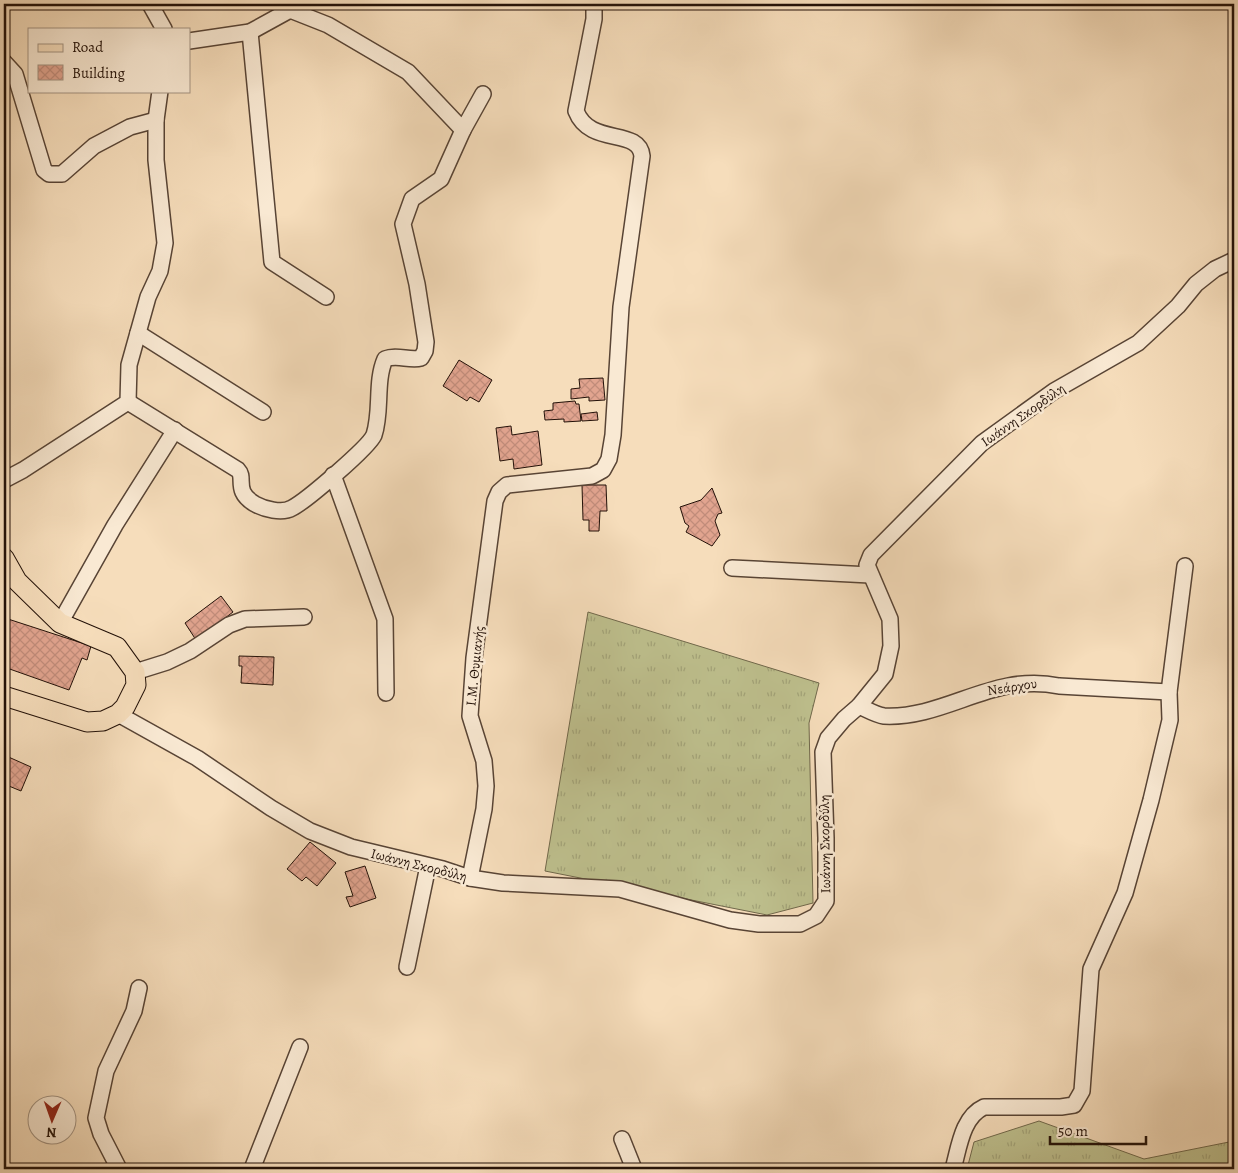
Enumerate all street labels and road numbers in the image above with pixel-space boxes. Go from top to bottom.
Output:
street label: Ιωάννη Σκορδύλη [977,379,1069,451]
street label: Ι.Μ. Θυμιανής [461,625,489,707]
street label: Νεάρχου [986,674,1038,700]
street label: Ιωάννη Σκορδύλη [815,795,835,893]
street label: Ιωάννη Σκορδύλη [369,844,469,886]

